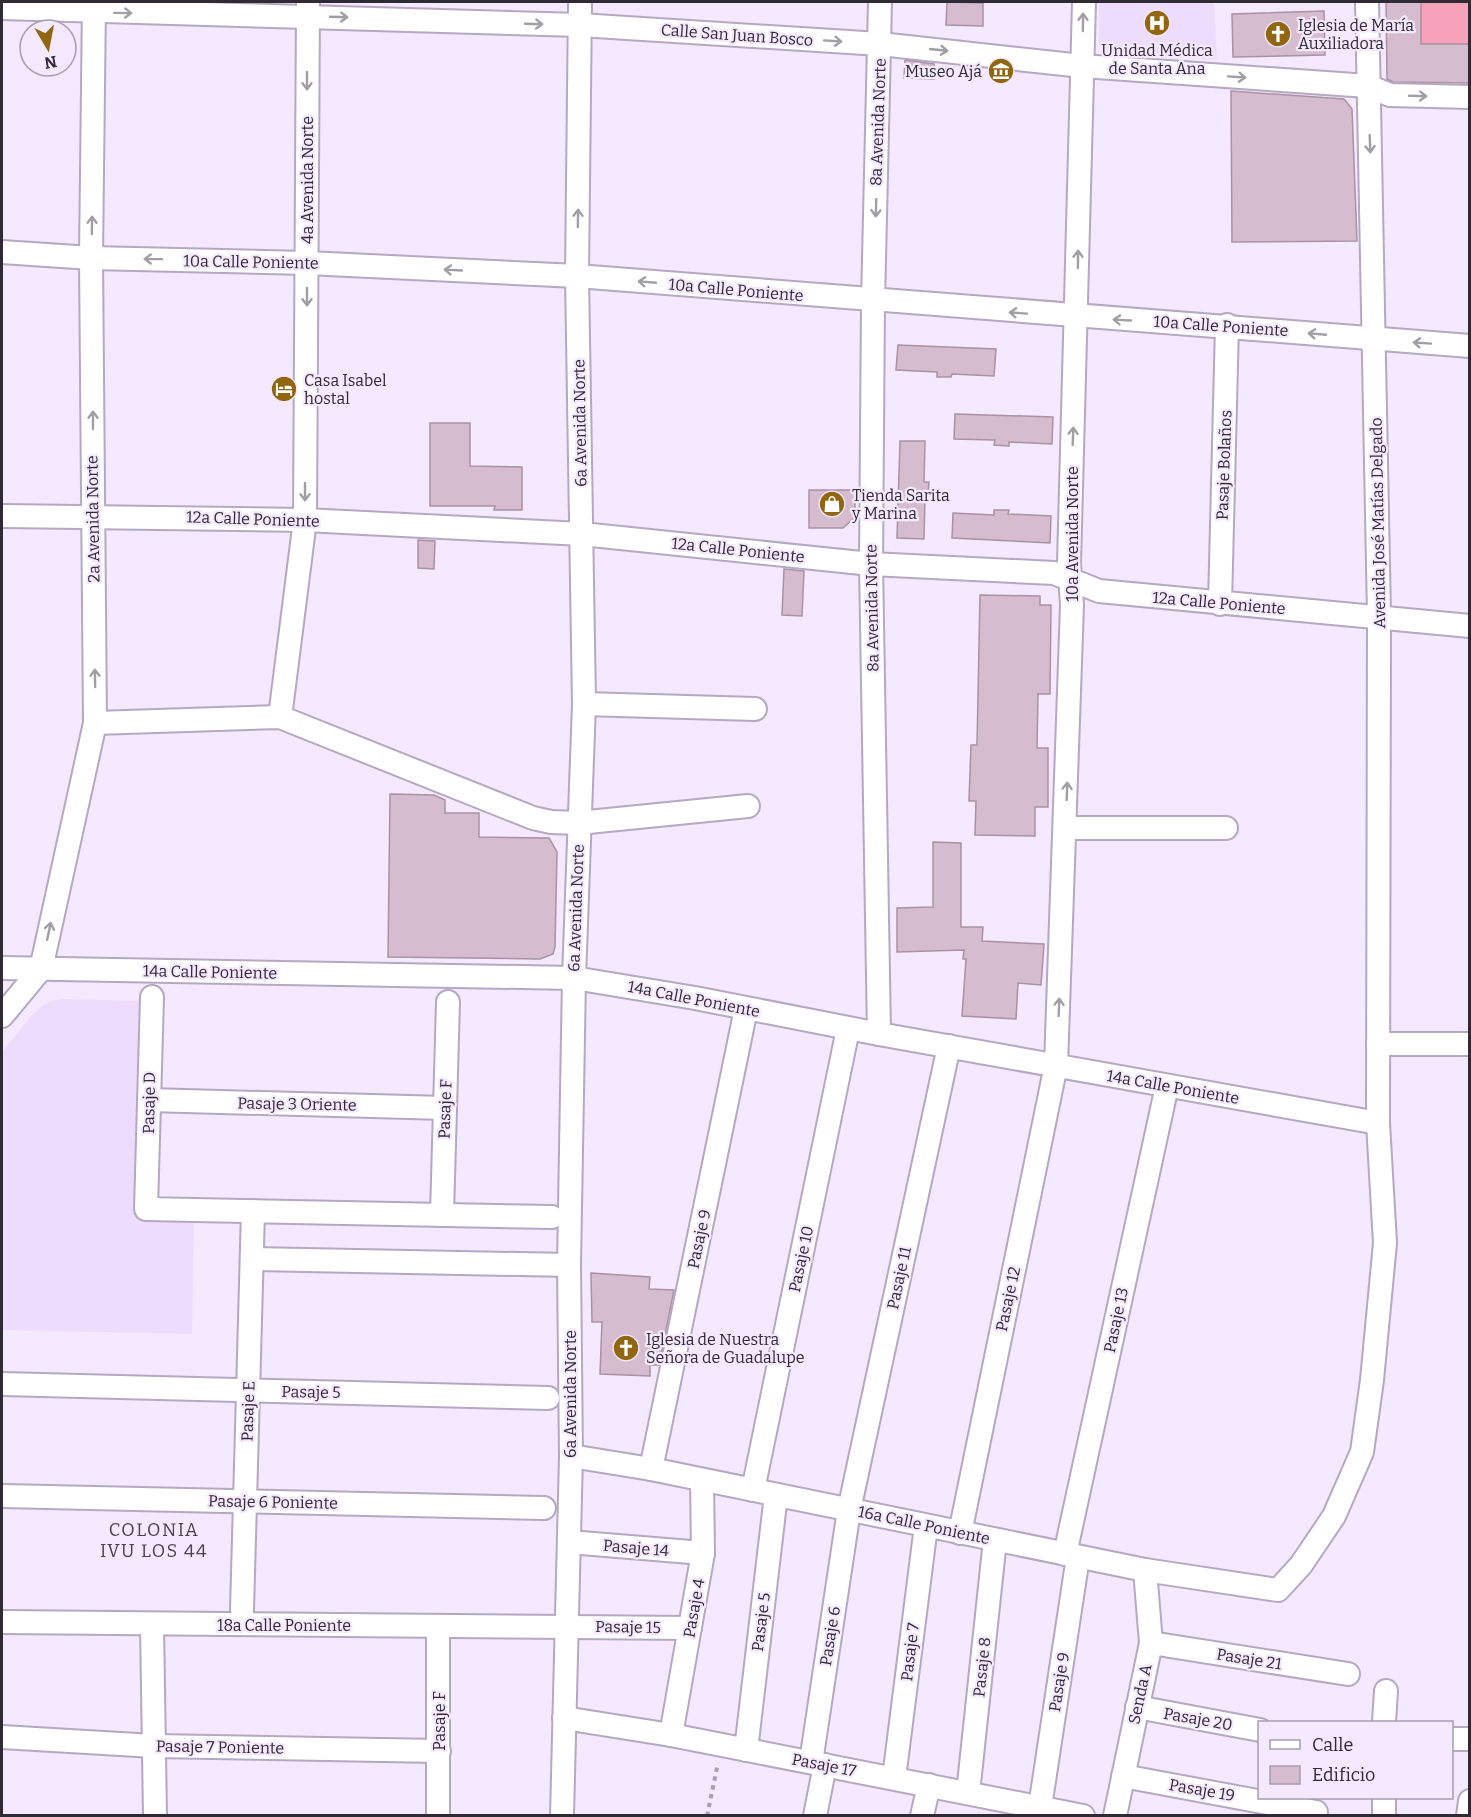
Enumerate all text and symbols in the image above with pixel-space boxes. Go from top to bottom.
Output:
one-way arrow [112,7,132,19]
hospital icon: Unidad Médica de Santa Ana [1142,8,1172,38]
one-way arrow [328,12,348,23]
one-way arrow [1078,12,1089,32]
place label: Iglesia de María Auxiliadora [1298,16,1414,53]
north arrow [18,18,78,78]
one-way arrow [523,18,543,29]
church icon: Iglesia de María Auxiliadora [1263,19,1293,49]
street label: Calle San Juan Bosco [660,20,814,50]
one-way arrow [823,36,843,47]
place label: Unidad Médica de Santa Ana [1101,41,1213,78]
one-way arrow [928,45,948,56]
text: N [43,52,58,73]
museum icon: Museo Ajá [986,56,1016,86]
street label: 8a Avenida Norte [866,58,890,186]
place label: Museo Ajá [905,62,982,81]
one-way arrow [301,70,313,90]
one-way arrow [1227,72,1247,83]
one-way arrow [1407,90,1427,101]
street label: 4a Avenida Norte [298,116,317,244]
one-way arrow [1364,134,1375,154]
one-way arrow [870,197,881,217]
one-way arrow [572,208,584,228]
one-way arrow [86,215,98,235]
one-way arrow [1072,249,1084,269]
street label: 10a Calle Poniente [183,251,319,273]
one-way arrow [143,253,163,265]
one-way arrow [443,264,463,275]
street label: 10a Calle Poniente [668,275,804,305]
one-way arrow [638,277,658,288]
one-way arrow [301,286,312,306]
one-way arrow [1009,307,1029,318]
street label: 10a Calle Poniente [1153,312,1289,340]
one-way arrow [1113,314,1133,325]
one-way arrow [1307,328,1327,339]
one-way arrow [1413,337,1433,348]
street label: 6a Avenida Norte [569,359,591,487]
place label: Casa Isabel hostal [304,371,387,408]
hotel icon: Casa Isabel hostal [269,374,299,404]
one-way arrow [87,410,98,430]
street label: Pasaje Bolaños [1213,410,1235,520]
street label: Avenida José Matías Delgado [1367,417,1389,629]
one-way arrow [1067,427,1079,447]
street label: 2a Avenida Norte [82,455,104,583]
street label: 10a Avenida Norte [1063,466,1082,602]
one-way arrow [299,481,311,501]
place label: Tienda Sarita y Marina [851,486,950,523]
shop icon: Tienda Sarita y Marina [817,489,847,519]
street label: 12a Calle Poniente [186,507,320,531]
street label: 12a Calle Poniente [671,534,805,566]
street label: 8a Avenida Norte [861,544,883,672]
street label: 12a Calle Poniente [1152,588,1286,618]
one-way arrow [89,668,101,688]
one-way arrow [1062,782,1073,802]
street label: 6a Avenida Norte [564,844,588,972]
one-way arrow [44,921,56,940]
street label: 14a Calle Poniente [143,961,277,983]
street label: 14a Calle Poniente [626,977,762,1021]
one-way arrow [1053,997,1064,1017]
street label: 14a Calle Poniente [1105,1066,1241,1108]
street label: Pasaje D [139,1072,159,1134]
street label: Pasaje F [434,1079,456,1139]
street label: Pasaje 3 Oriente [237,1093,357,1115]
street label: Pasaje 9 [683,1208,715,1270]
street label: Pasaje 10 [785,1224,817,1294]
street label: Pasaje 11 [883,1244,915,1311]
street label: Pasaje 12 [992,1265,1024,1333]
street label: Pasaje 13 [1100,1286,1132,1354]
street label: 6a Avenida Norte [561,1330,580,1458]
place label: Iglesia de Nuestra Señora de Guadalupe [646,1330,805,1367]
church icon: Iglesia de Nuestra Señora de Guadalupe [611,1333,641,1363]
street label: Pasaje E [237,1380,259,1442]
street label: Pasaje 5 [281,1382,341,1402]
street label: Pasaje 6 Poniente [208,1491,338,1513]
street label: 16a Calle Poniente [856,1502,992,1548]
district label: COLONIA IVU LOS 44 [100,1519,208,1562]
street label: Pasaje 14 [602,1536,671,1560]
street label: Pasaje 4 [679,1576,709,1639]
street label: Pasaje 5 [748,1592,774,1652]
street label: Pasaje 6 [816,1605,844,1667]
street label: 18a Calle Poniente [217,1616,351,1635]
street label: Pasaje 15 [595,1617,661,1637]
street label: Pasaje 7 [897,1622,923,1682]
street label: Pasaje 8 [969,1636,995,1698]
street label: Pasaje 21 [1215,1644,1283,1674]
street label: Pasaje 9 [1045,1651,1073,1713]
street label: Senda A [1124,1662,1156,1726]
street label: Pasaje F [430,1691,449,1751]
street label: Pasaje 20 [1162,1704,1234,1734]
legend [1258,1721,1453,1799]
text: Calle [1312,1734,1353,1756]
street label: Pasaje 7 Poniente [156,1736,284,1758]
street label: Pasaje 17 [790,1749,858,1781]
text: Edificio [1312,1764,1375,1786]
street label: Pasaje 19 [1168,1775,1236,1805]

